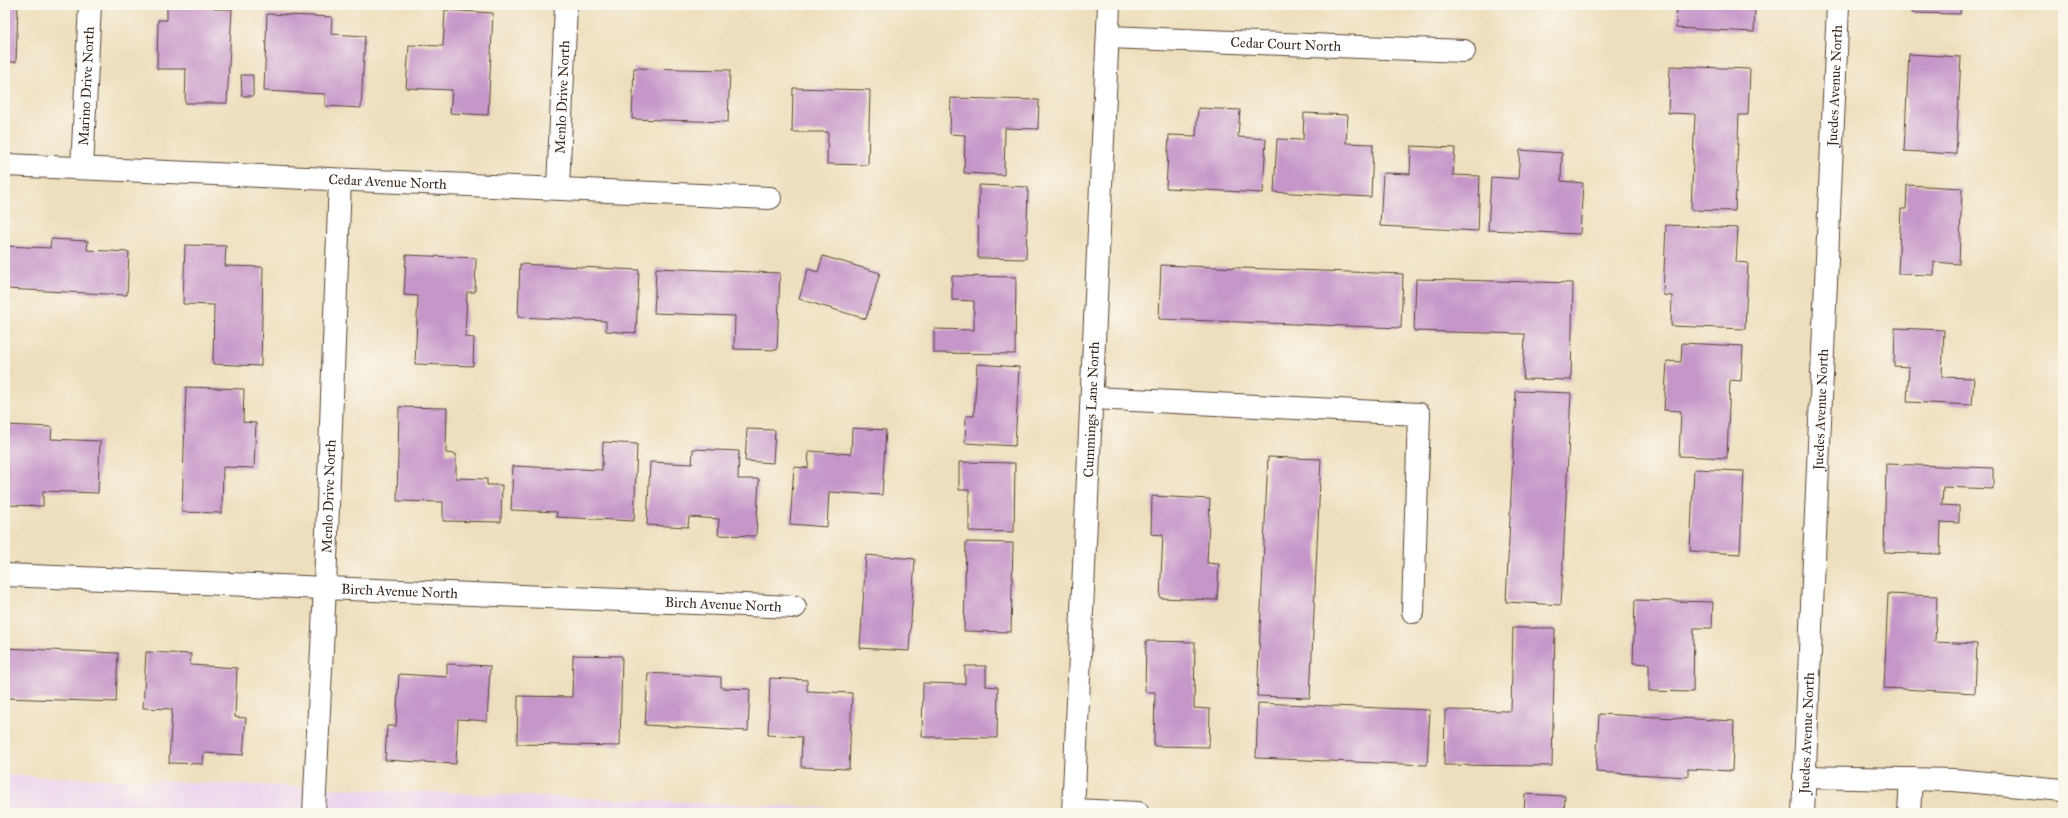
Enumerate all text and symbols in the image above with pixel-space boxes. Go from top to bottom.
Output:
street label: Juedes Avenue North [1824,24,1846,149]
street label: Marino Drive North [75,26,98,146]
street label: Cedar Court North [1230,34,1342,55]
street label: Menlo Drive North [551,40,573,154]
street label: Cedar Avenue North [328,171,447,193]
street label: Cummings Lane North [1080,341,1103,478]
street label: Juedes Avenue North [1810,348,1832,473]
street label: Menlo Drive North [318,439,339,554]
street label: Birch Avenue North [341,581,459,602]
street label: Birch Avenue North [665,594,782,615]
street label: Juedes Avenue North [1796,672,1818,796]

